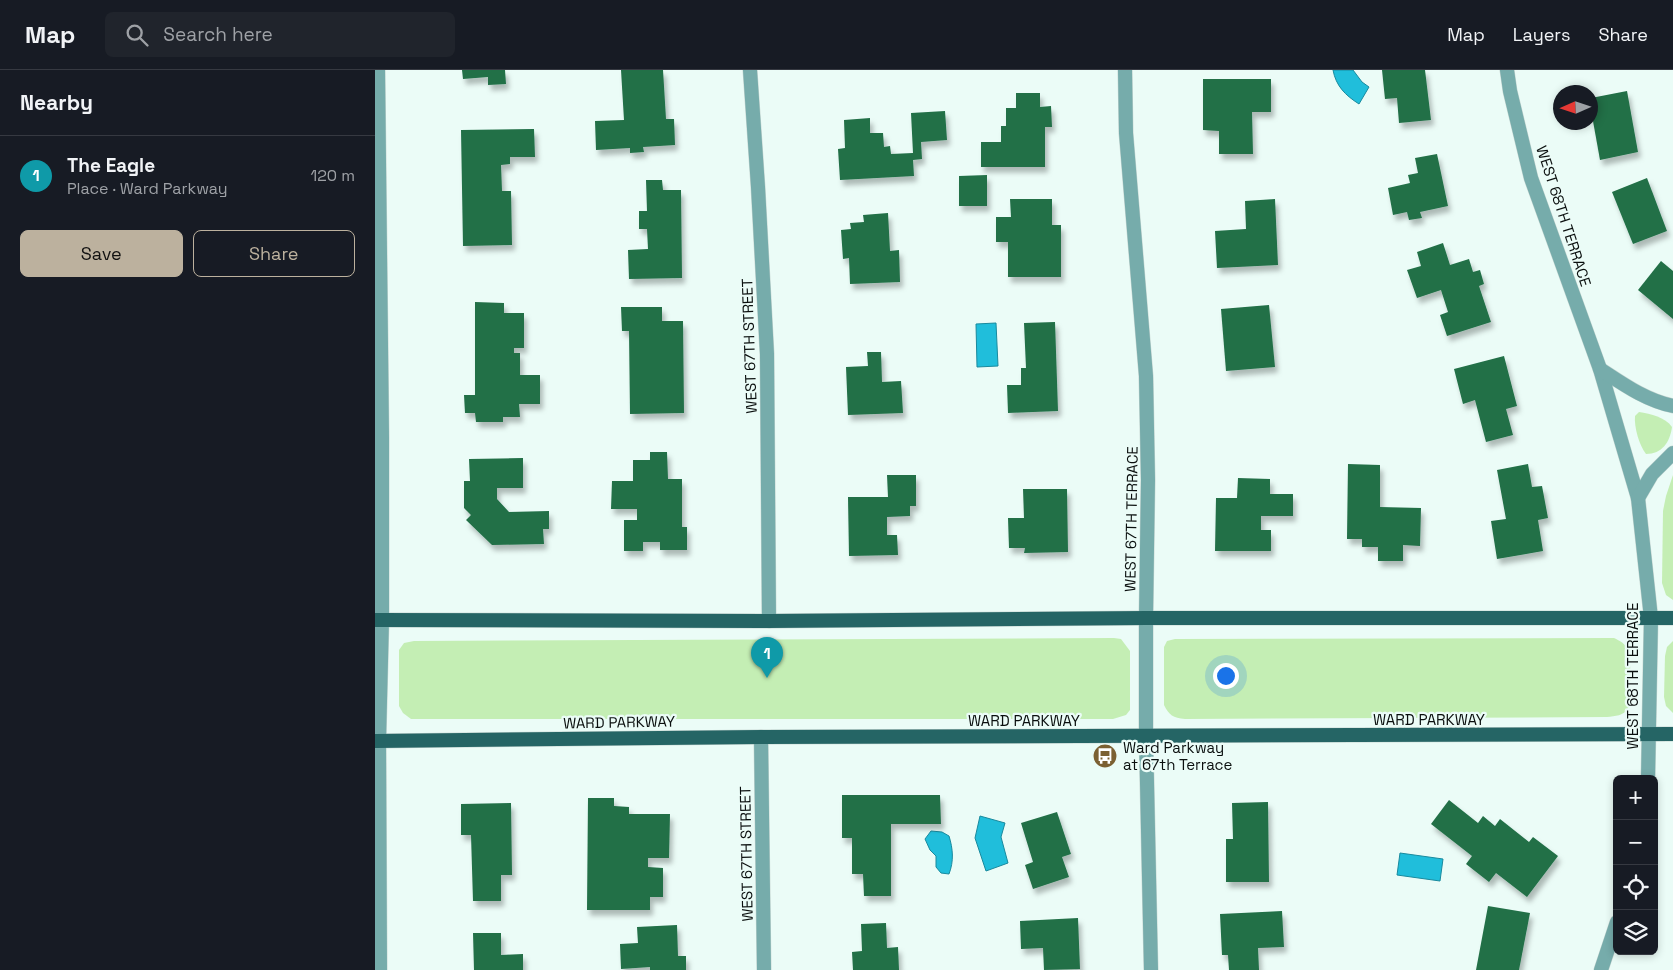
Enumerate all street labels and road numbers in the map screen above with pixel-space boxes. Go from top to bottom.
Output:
street label: WEST 68TH TERRACE [1532,143,1596,289]
street label: WEST 67TH STREET [737,278,761,414]
street label: WEST 67TH TERRACE [1120,446,1142,592]
street label: WEST 68TH TERRACE [1623,603,1642,749]
street label: WARD PARKWAY [1373,710,1485,729]
street label: WARD PARKWAY [968,711,1080,730]
street label: WARD PARKWAY [563,712,675,732]
street label: WEST 67TH STREET [735,786,757,922]

